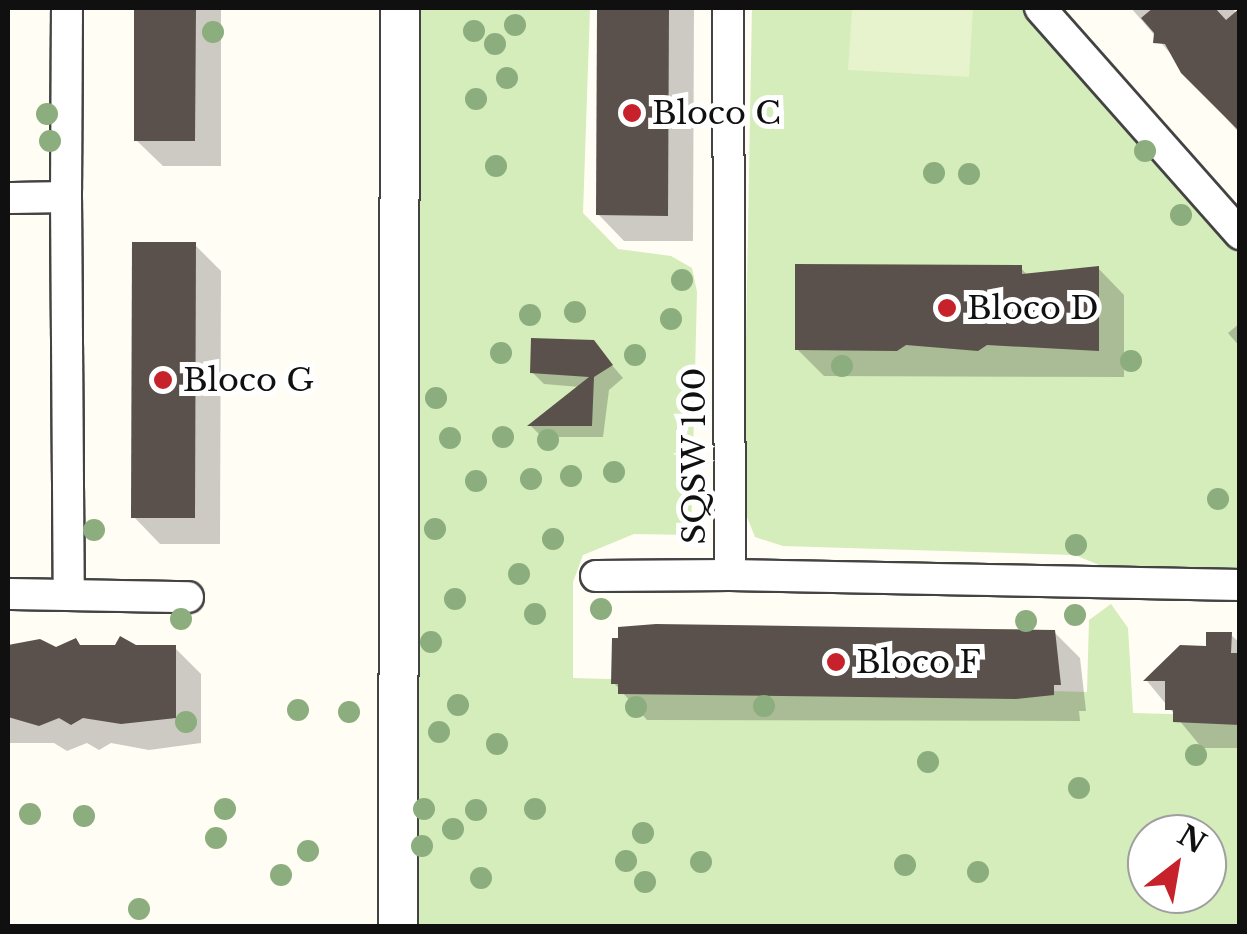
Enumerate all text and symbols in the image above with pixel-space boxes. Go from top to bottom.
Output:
place label: Bloco C [652,94,781,132]
marker: Bloco C [621,102,643,124]
place label: Bloco D [967,289,1098,327]
marker: Bloco D [936,297,958,319]
place label: Bloco G [183,361,314,399]
street label: SQSW 100 [675,367,713,545]
marker: Bloco G [152,369,174,391]
place label: Bloco F [856,643,981,681]
marker: Bloco F [825,651,847,673]
north arrow [1127,814,1227,914]
text: N [1171,818,1212,861]

